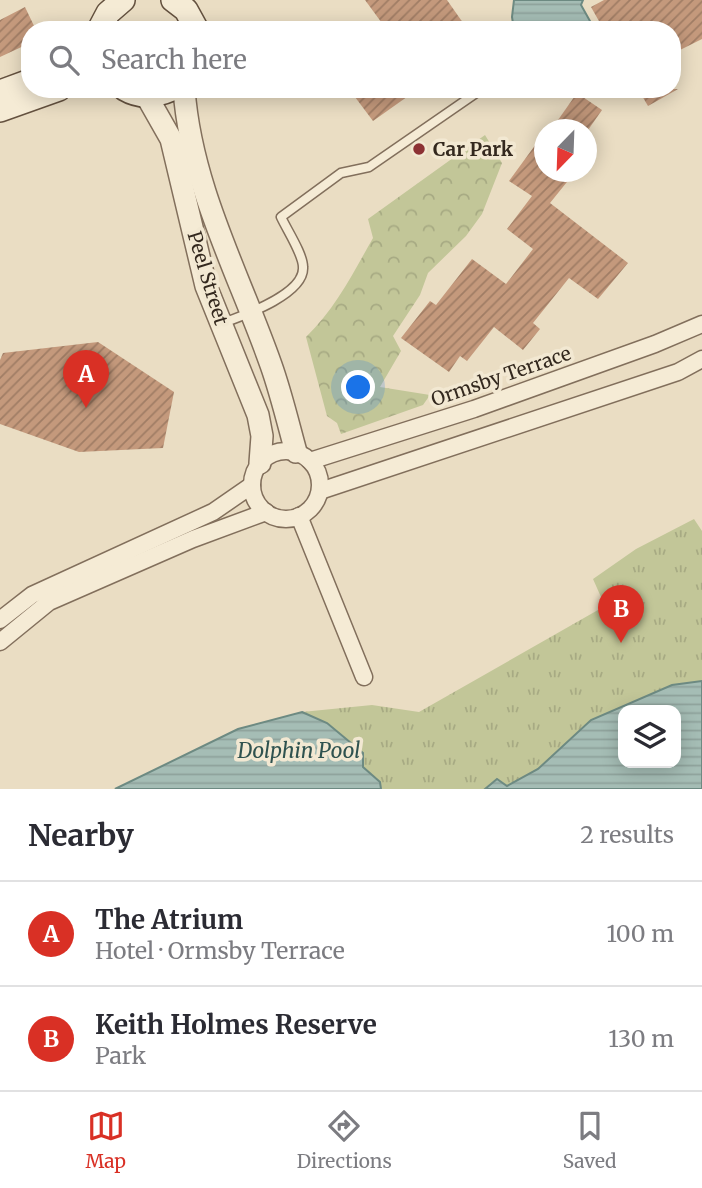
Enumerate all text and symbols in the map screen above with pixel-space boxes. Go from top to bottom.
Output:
search box [21,21,681,98]
icon: search [45,41,83,79]
text: Search here [101,43,247,76]
north arrow [534,119,597,182]
place label: Car Park [433,137,514,161]
marker: Car Park [411,141,427,157]
street label: Peel Street [182,228,234,328]
street label: Ormsby Terrace [428,341,574,411]
pin: A [63,350,109,408]
your location [341,370,375,404]
pin: B [598,585,644,643]
map controls [618,705,681,768]
button: layers [618,705,681,768]
water label: Dolphin Pool [237,737,360,764]
text: Nearby [28,816,134,854]
text: 2 results [580,820,674,849]
text: The Atrium [95,903,243,936]
text: A [43,919,59,948]
text: 100 m [606,919,674,948]
text: Hotel · Ormsby Terrace [95,936,345,965]
text: Keith Holmes Reserve [95,1008,377,1041]
text: B [43,1024,59,1053]
text: 130 m [608,1024,674,1053]
text: Park [95,1041,146,1070]
tab: Map [85,1107,126,1173]
tab: Directions [297,1107,392,1173]
tab: Saved [563,1107,617,1173]

